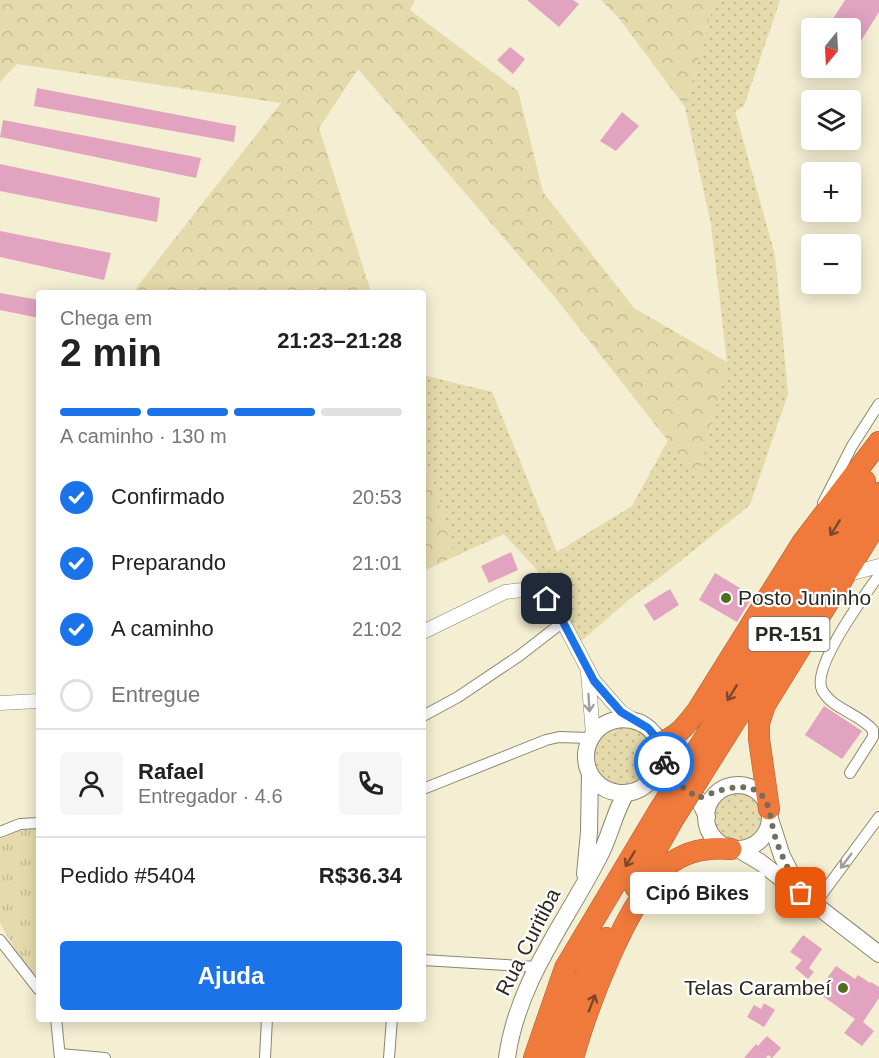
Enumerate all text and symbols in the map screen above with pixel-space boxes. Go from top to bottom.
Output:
north arrow [801,18,861,78]
map controls [801,18,861,294]
button: layers [801,90,861,150]
button: + [801,162,861,222]
button: − [801,234,861,294]
text: Chega em [60,307,152,329]
text: 21:23–21:28 [277,328,402,353]
text: 2 min [60,331,162,374]
text: A caminho · 130 m [60,425,227,447]
icon: check [60,481,93,514]
text: Confirmado [111,484,225,509]
text: 20:53 [352,486,402,508]
one-way arrow [829,520,842,537]
icon: check [60,547,93,580]
text: Preparando [111,550,226,575]
text: 21:01 [352,552,402,574]
pin [521,573,572,624]
icon: home [530,582,563,615]
place label: Posto Juninho [738,586,871,609]
marker: Posto Juninho [719,591,733,605]
icon: check [60,613,93,646]
text: A caminho [111,616,214,641]
road number: PR-151 [748,617,830,651]
text: 21:02 [352,618,402,640]
text: Entregue [111,682,200,707]
one-way arrow [725,685,738,702]
one-way arrow [584,692,595,712]
courier [634,732,694,792]
icon: bike [648,746,681,779]
button: person [60,752,123,815]
button: phone [339,752,402,815]
text: Rafael [138,759,204,784]
text: Entregador · 4.6 [138,785,283,807]
one-way arrow [623,850,636,867]
one-way arrow [840,852,853,868]
text: Pedido #5404 [60,863,196,888]
text: R$36.34 [319,863,402,888]
pin [775,867,826,918]
callout: Cipó Bikes [630,872,765,914]
icon: bag [784,876,817,909]
text: Cipó Bikes [646,882,749,904]
street label: Rua Curitiba [491,884,564,999]
button: Ajuda [60,941,402,1010]
place label: Telas Carambeí [684,976,831,999]
marker: Telas Carambeí [836,981,850,995]
one-way arrow [587,994,598,1012]

